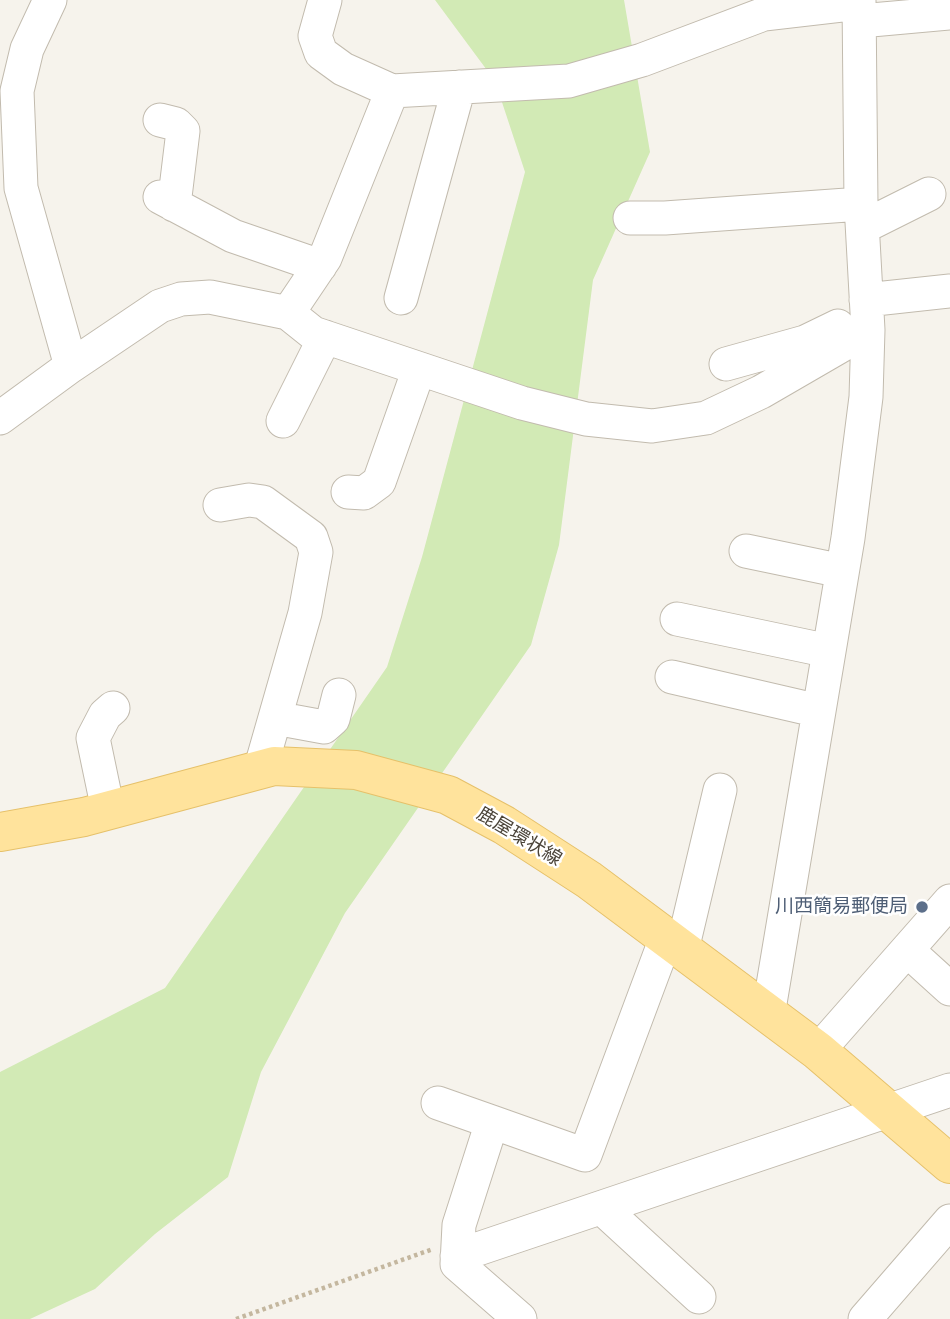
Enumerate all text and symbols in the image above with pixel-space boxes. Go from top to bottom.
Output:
street label: 鹿屋環状線 [472,803,566,871]
place label: 川西簡易郵便局 [775,896,908,918]
marker: 川西簡易郵便局 [914,899,930,915]

